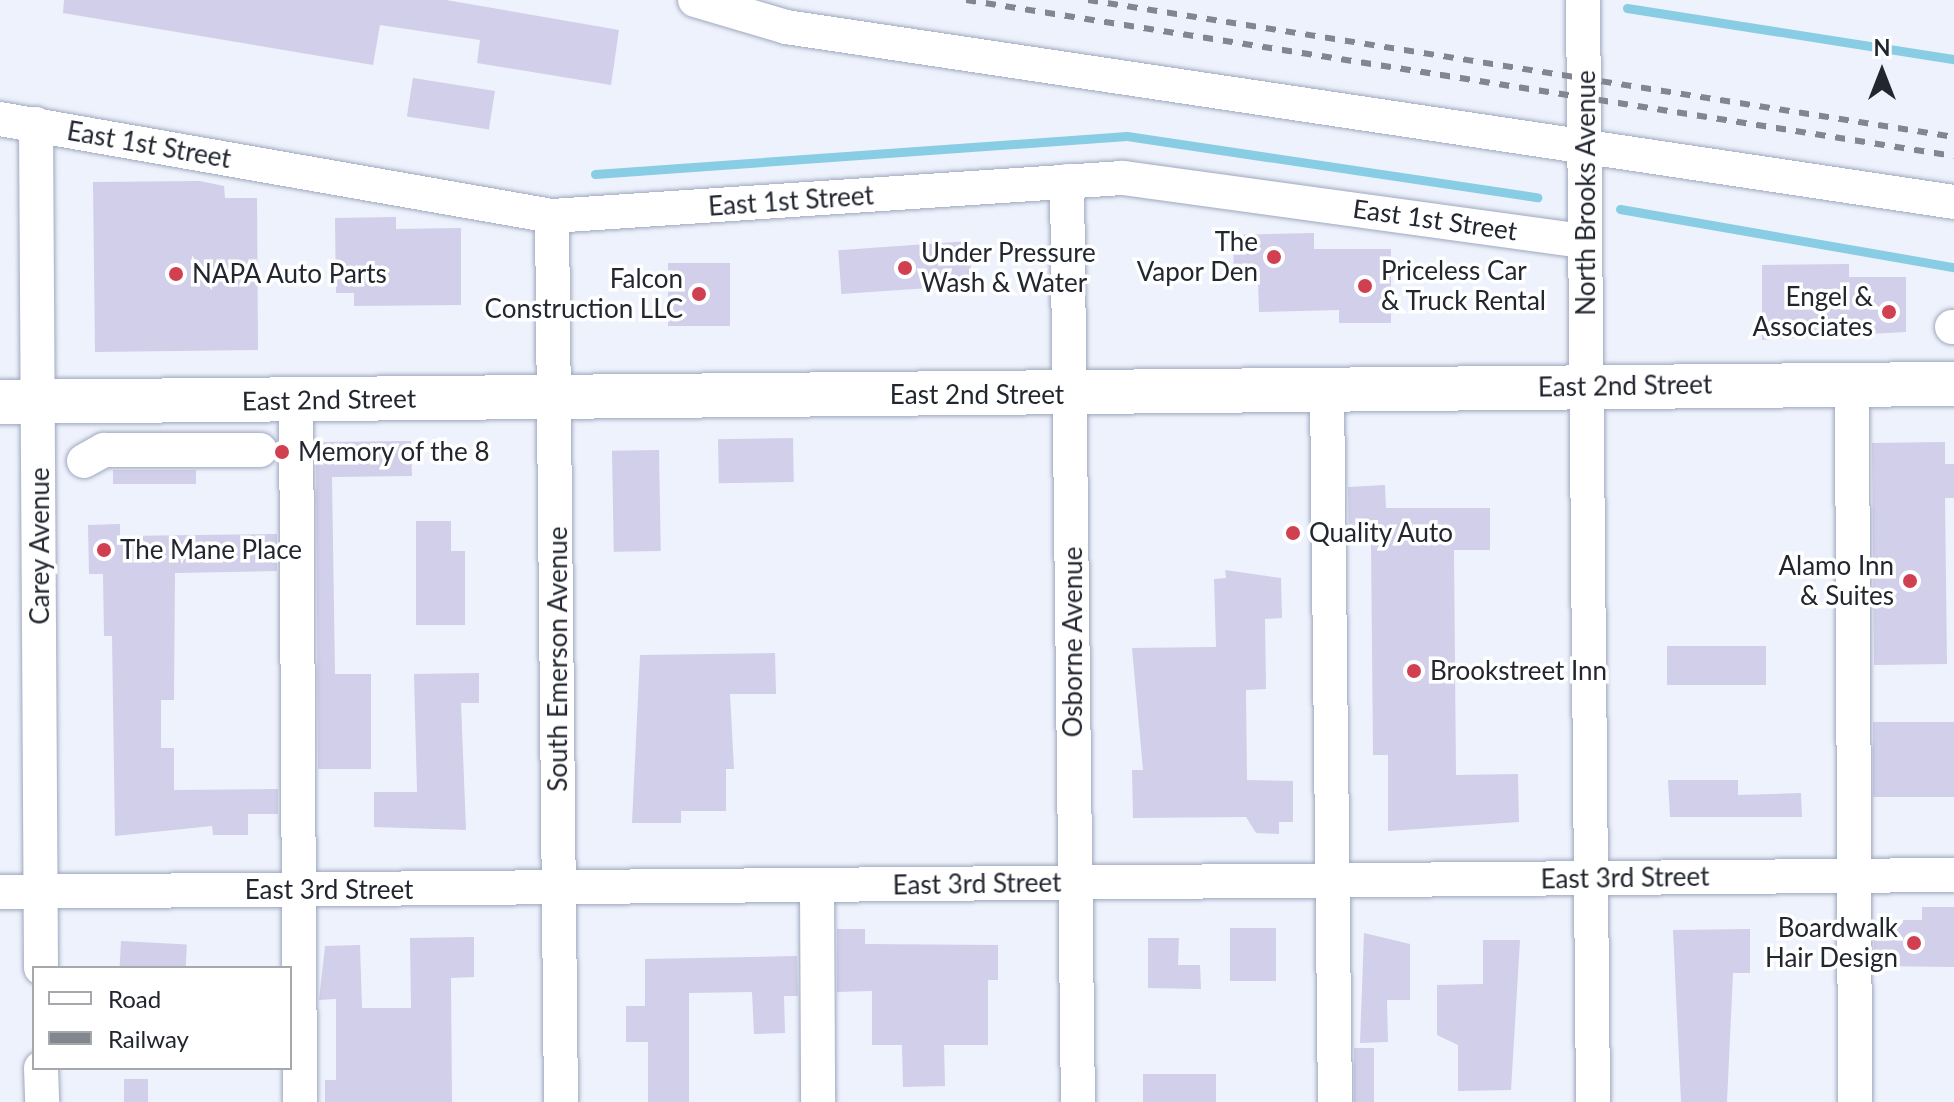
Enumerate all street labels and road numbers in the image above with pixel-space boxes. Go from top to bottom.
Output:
street label: North Brooks Avenue [1570,70,1602,316]
street label: East 1st Street [65,115,233,175]
street label: East 1st Street [707,180,875,222]
street label: East 1st Street [1351,193,1519,247]
street label: East 2nd Street [1538,369,1712,403]
street label: East 2nd Street [890,379,1064,411]
street label: East 2nd Street [242,383,416,417]
street label: Carey Avenue [24,467,56,625]
street label: South Emerson Avenue [542,526,574,792]
street label: Osborne Avenue [1057,546,1089,738]
street label: East 3rd Street [1540,861,1710,895]
street label: East 3rd Street [892,867,1062,901]
street label: East 3rd Street [245,874,413,906]

